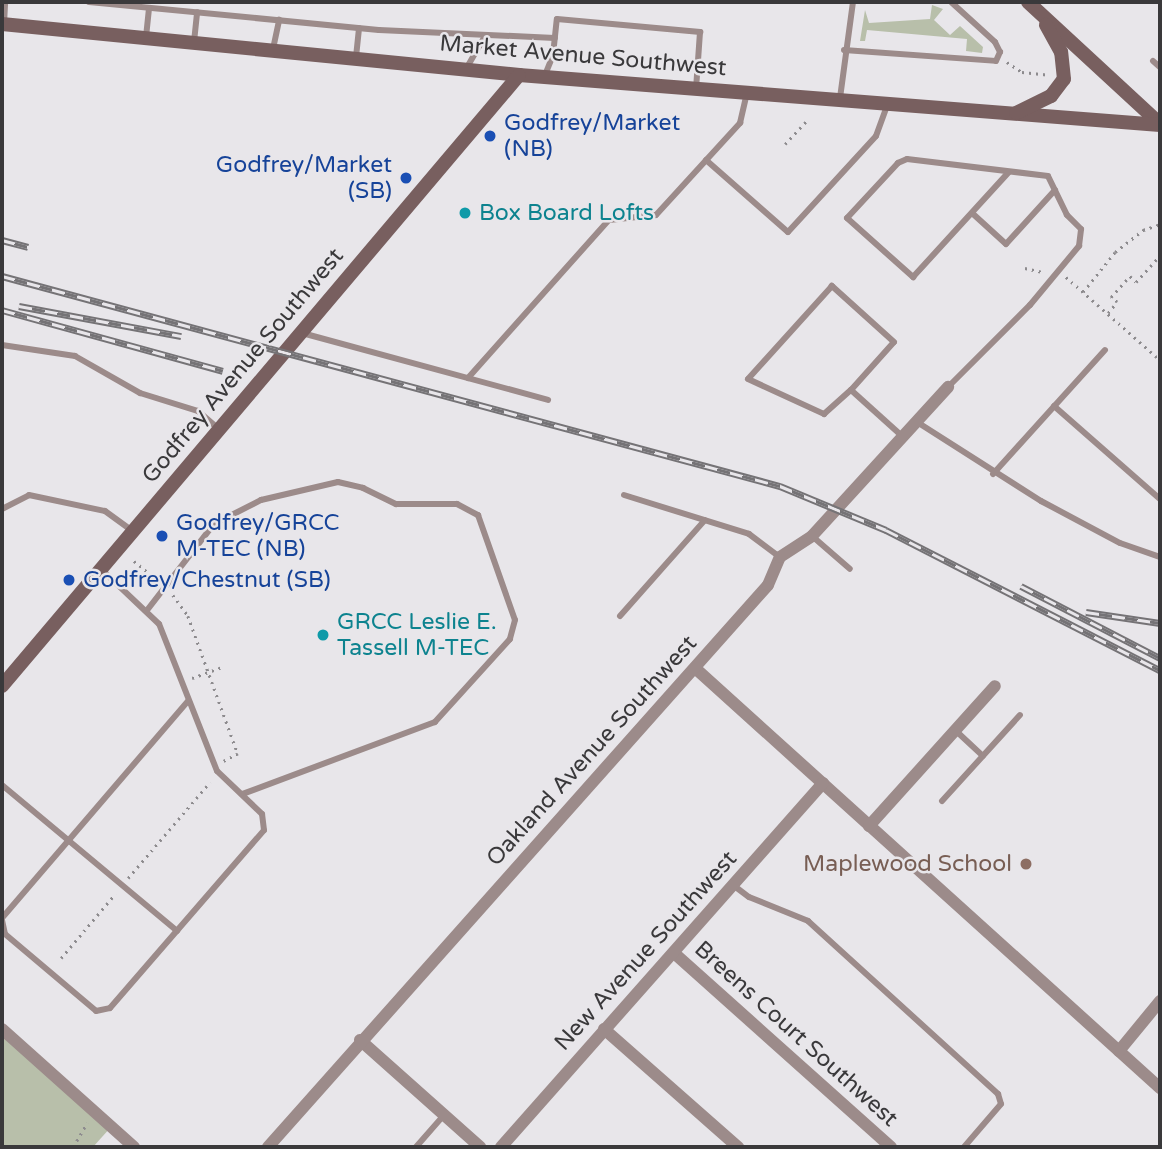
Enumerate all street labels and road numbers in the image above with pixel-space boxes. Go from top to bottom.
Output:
street label: Market Avenue Southwest [438,30,728,82]
street label: Godfrey Avenue Southwest [137,243,349,489]
street label: Oakland Avenue Southwest [481,630,703,872]
street label: New Avenue Southwest [549,845,743,1057]
street label: Breens Court Southwest [689,935,903,1133]

